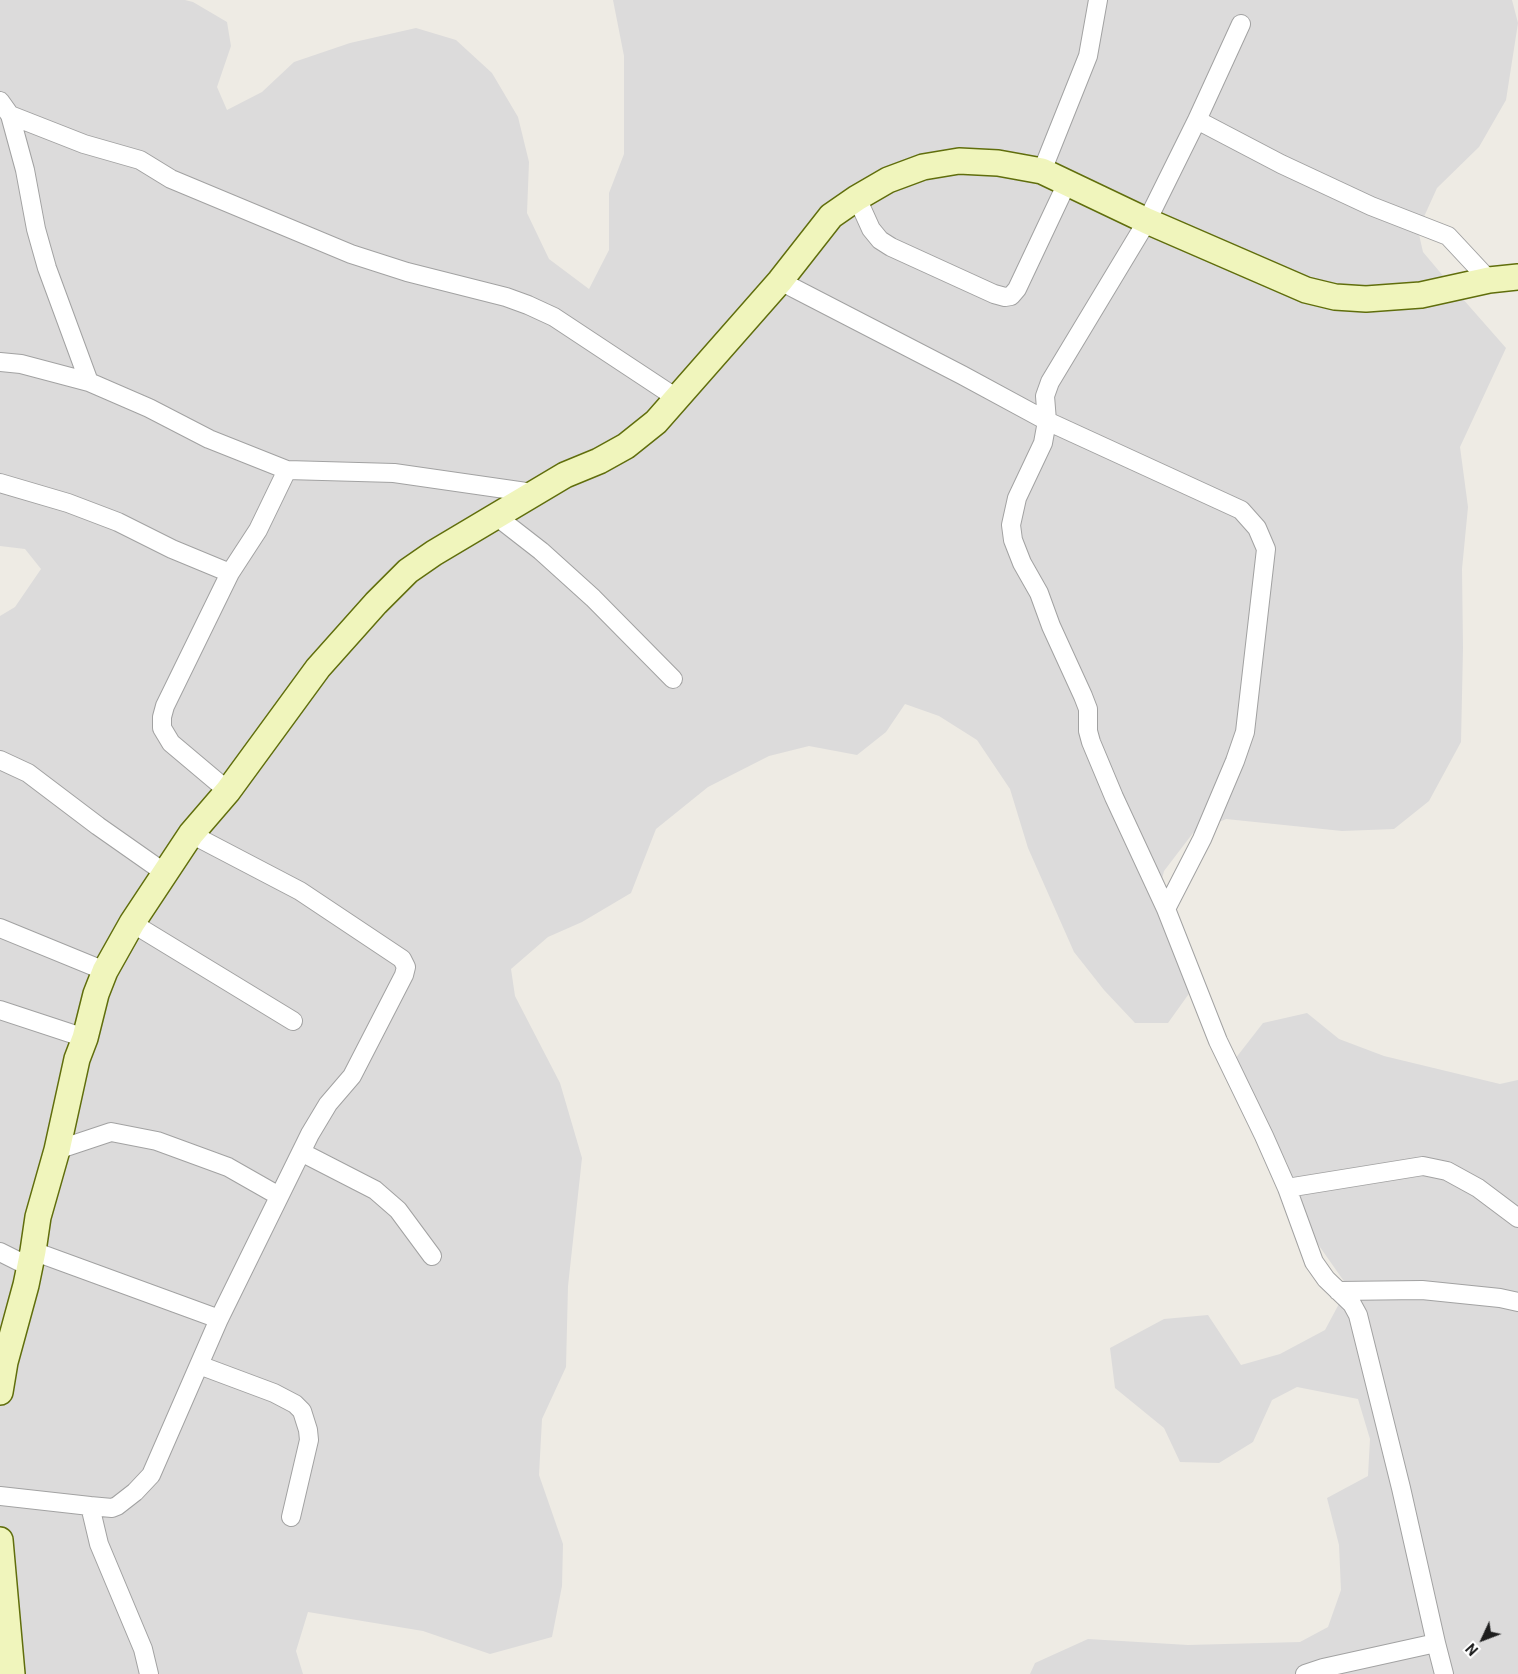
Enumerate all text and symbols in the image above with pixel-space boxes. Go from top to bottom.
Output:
north arrow [1458,1614,1508,1664]
text: N [1463,1640,1481,1658]

